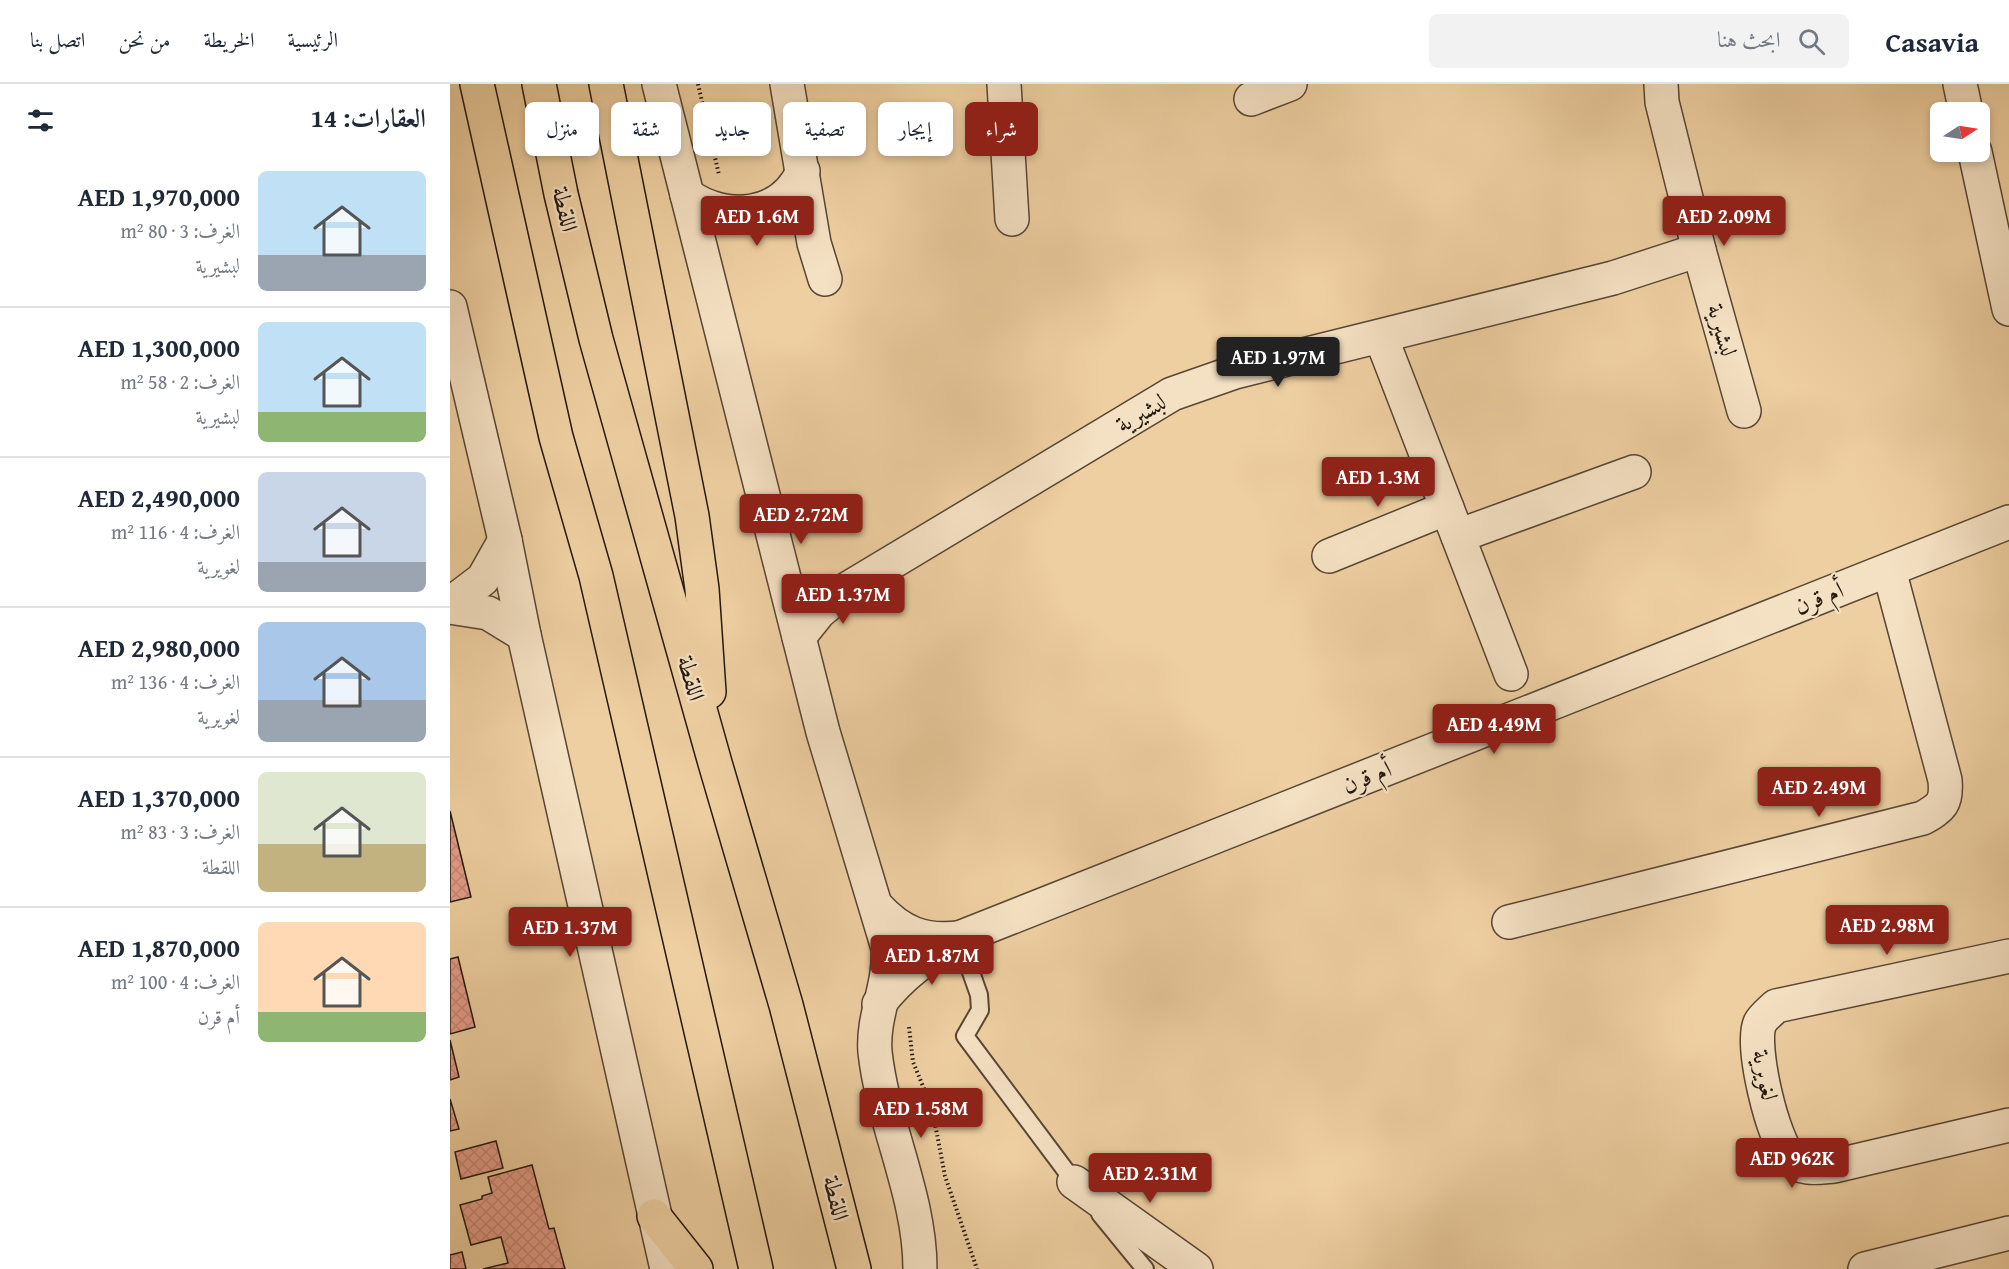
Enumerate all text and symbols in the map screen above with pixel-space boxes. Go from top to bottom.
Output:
search box [1429,14,1849,68]
text: Casavia [1885,21,1979,62]
text: ابحث هنا [1717,23,1780,55]
text: اتصل بنا [30,24,85,55]
text: من نحن [118,24,171,55]
text: الخريطة [204,24,255,55]
text: الرئيسية [288,24,338,55]
icon: search [1795,25,1828,58]
text: العقارات: 14 [310,98,426,137]
chip: منزل [525,102,599,156]
chip: شقة [611,102,681,156]
chip: جديد [693,102,771,156]
chip: تصفية [783,102,866,156]
chip: إيجار [878,102,953,156]
chip: شراء [965,102,1038,156]
north arrow [1930,102,1990,162]
map controls [1930,102,1990,162]
icon: filters [24,104,57,137]
text: AED 1,970,000 [78,177,240,216]
street label: اللقطة [543,183,588,235]
icon: home [306,195,378,267]
pin: AED 1.6M [695,196,819,247]
pin: AED 2.09M [1655,196,1793,247]
text: AED 1.6M [715,201,799,230]
text: AED 2.09M [1677,201,1771,230]
text: الغرف: 3 · 80 m² [121,216,240,245]
text: لبشيرية [195,251,240,280]
street label: لبشيرية [1698,299,1747,360]
text: AED 1,300,000 [78,328,240,367]
pin: AED 1.97M [1209,337,1347,388]
text: AED 1.97M [1231,342,1325,371]
icon: home [306,346,378,418]
text: الغرف: 2 · 58 m² [121,367,240,396]
street label: لبشيرية [1109,384,1173,441]
text: لبشيرية [195,402,240,431]
pin: AED 1.3M [1316,457,1440,508]
text: AED 1.3M [1336,462,1420,491]
text: AED 2,490,000 [78,478,240,517]
pin: AED 2.72M [732,494,870,545]
icon: home [306,496,378,568]
text: AED 2.72M [754,499,848,528]
text: الغرف: 4 · 116 m² [111,517,240,546]
text: لغويرية [197,552,240,581]
street label: أم قرن [1789,572,1851,627]
pin: AED 1.37M [774,574,912,625]
text: AED 1.37M [796,579,890,608]
text: AED 2,980,000 [78,628,240,667]
icon: home [306,646,378,718]
street label: اللقطة [668,651,715,705]
text: الغرف: 4 · 136 m² [111,667,240,696]
text: لغويرية [197,702,240,731]
pin: AED 4.49M [1425,704,1563,755]
text: AED 4.49M [1447,709,1541,738]
street label: أم قرن [1337,751,1399,806]
pin: AED 2.49M [1750,767,1888,818]
text: AED 2.49M [1772,772,1866,801]
text: AED 1,370,000 [78,778,240,817]
icon: home [306,796,378,868]
text: الغرف: 3 · 83 m² [121,817,240,846]
text: اللقطة [202,852,240,881]
pin: AED 2.98M [1818,905,1956,956]
pin: AED 1.37M [501,907,639,958]
text: AED 2.98M [1840,910,1934,939]
text: AED 1.37M [523,912,617,941]
text: AED 1,870,000 [78,928,240,967]
pin: AED 1.87M [863,935,1001,986]
text: AED 1.87M [885,940,979,969]
icon: home [306,946,378,1018]
text: الغرف: 4 · 100 m² [111,967,240,996]
text: أم قرن [198,1002,240,1031]
street label: لغويرية [1743,1046,1788,1103]
pin: AED 1.58M [852,1088,990,1139]
text: AED 1.58M [874,1093,968,1122]
pin: AED 962K [1730,1138,1854,1189]
text: AED 962K [1750,1143,1834,1172]
pin: AED 2.31M [1081,1153,1219,1204]
text: AED 2.31M [1103,1158,1197,1187]
street label: اللقطة [814,1171,859,1224]

